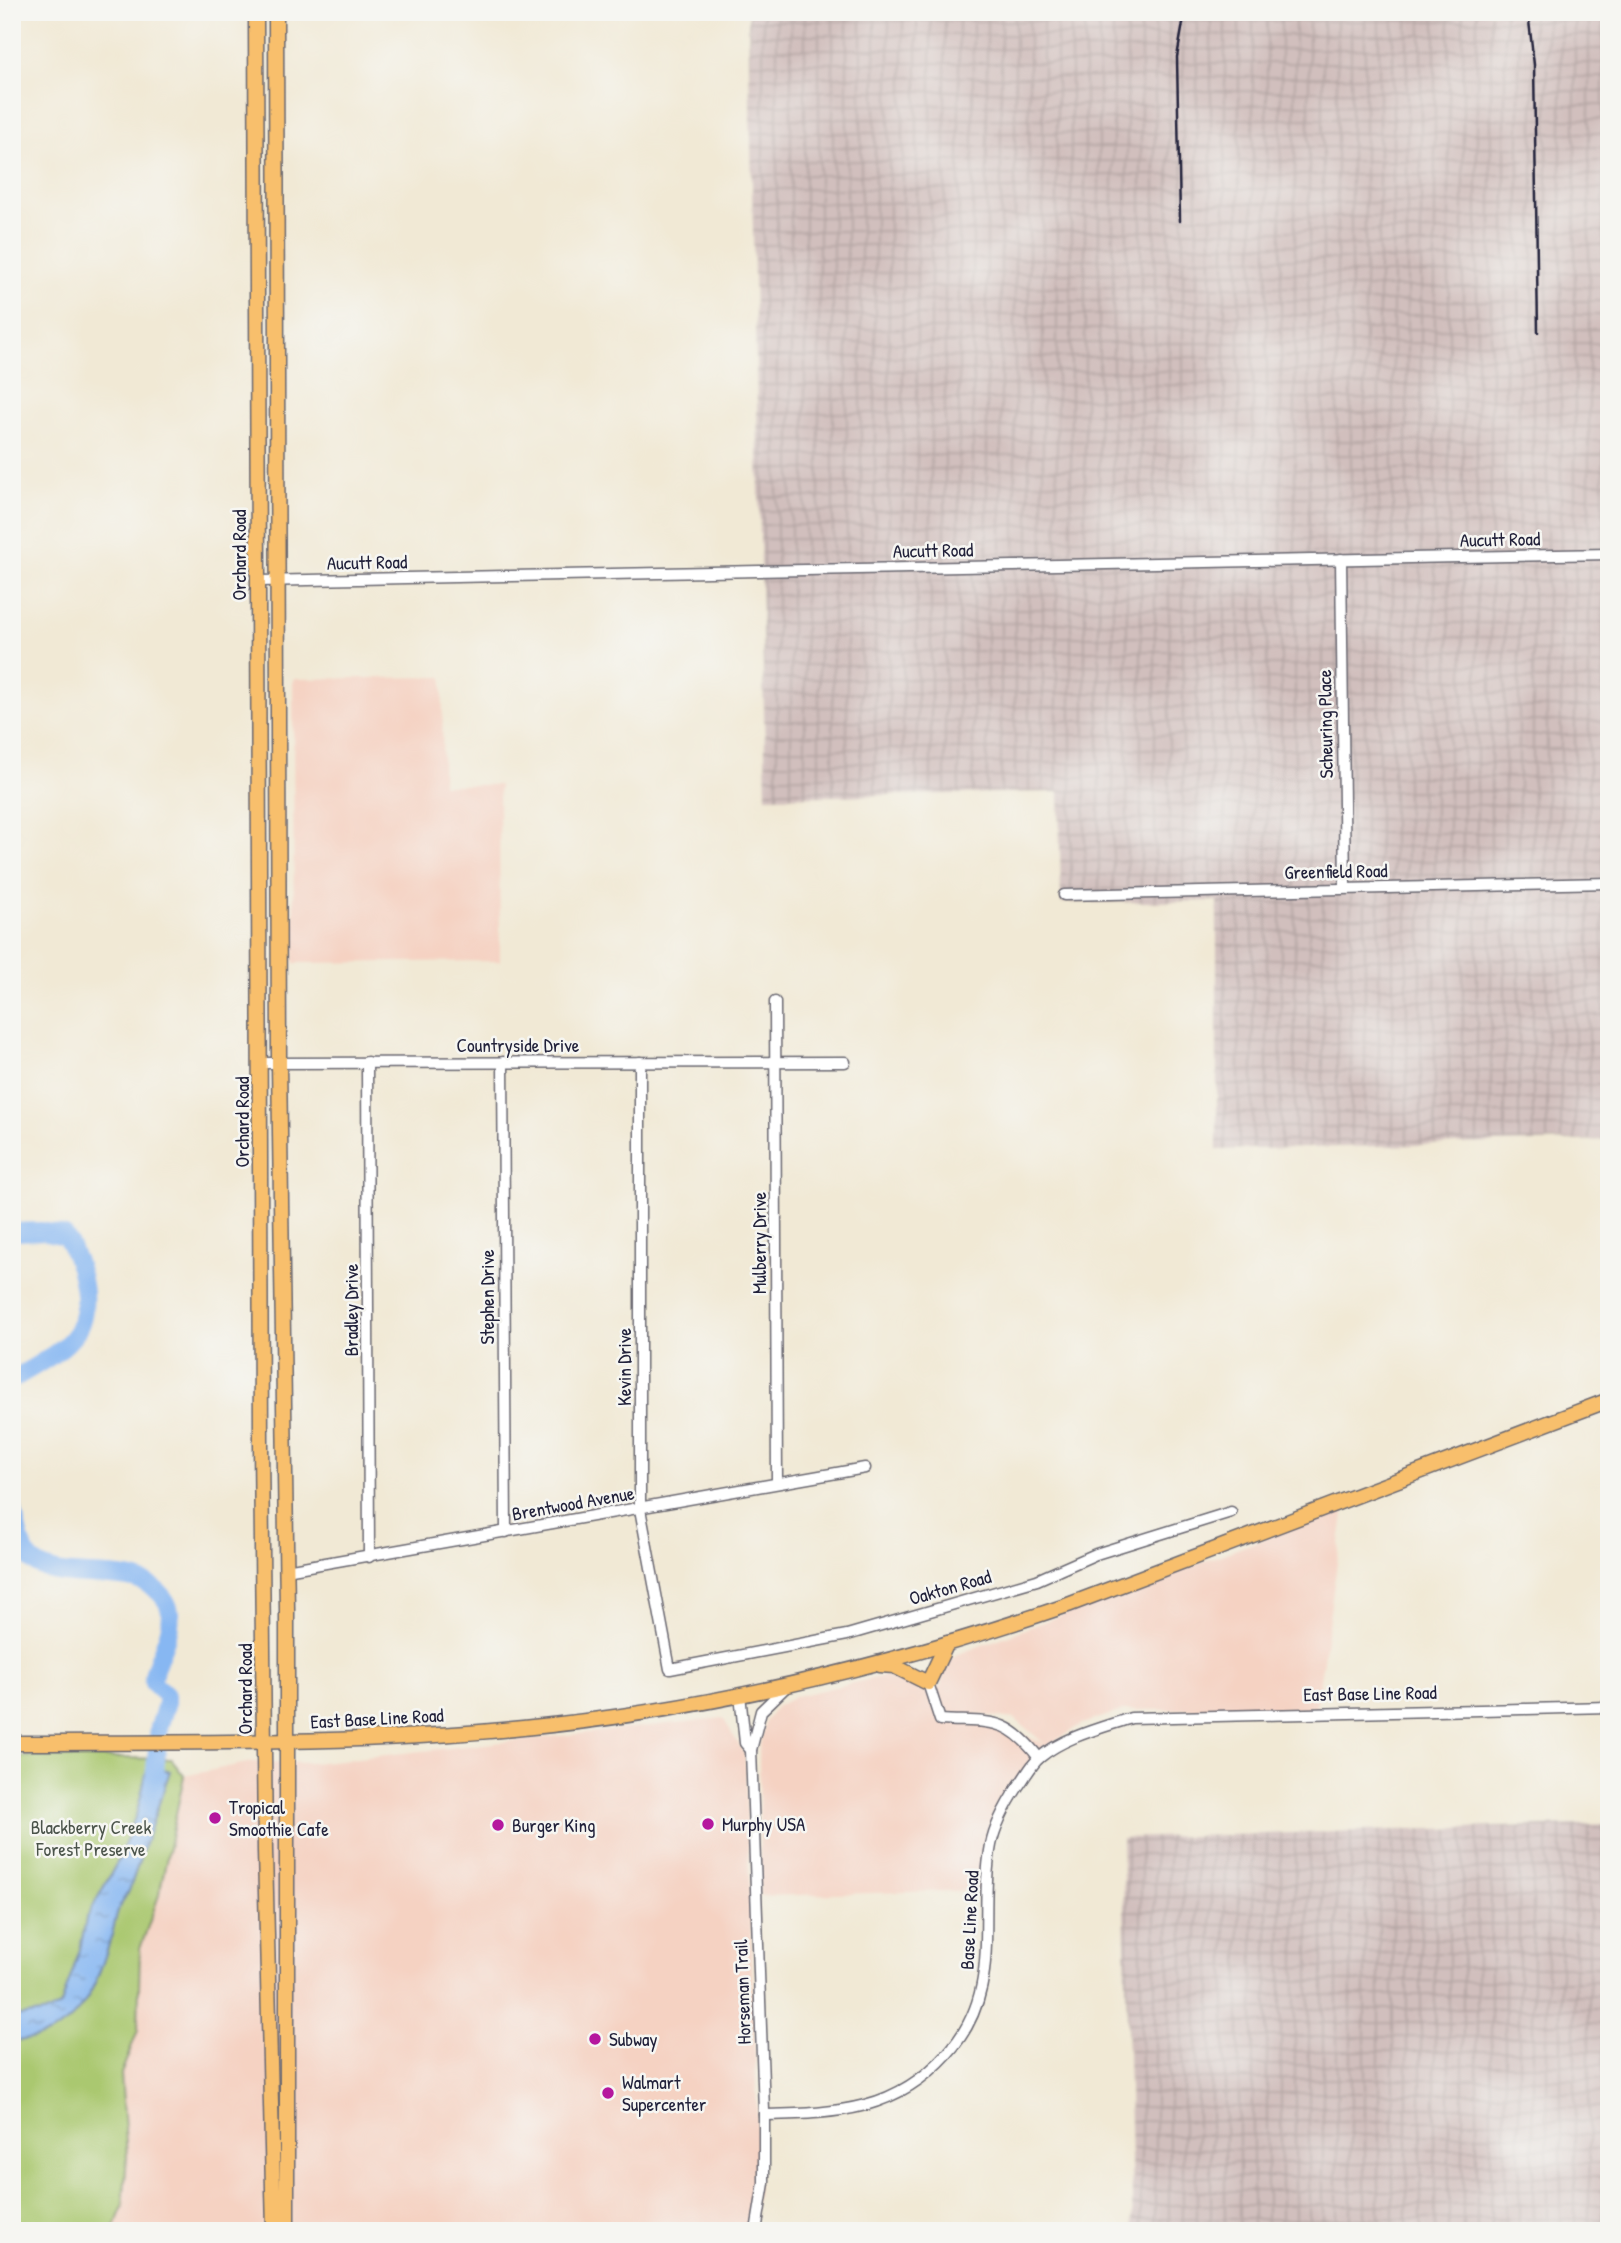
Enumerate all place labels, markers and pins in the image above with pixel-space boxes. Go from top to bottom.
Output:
place label: Tropical Smoothie Cafe [229,1794,329,1842]
marker: Tropical Smoothie Cafe [207,1810,223,1826]
place label: Murphy USA [722,1811,805,1837]
place label: Burger King [512,1812,596,1838]
marker: Murphy USA [700,1816,716,1832]
marker: Burger King [490,1817,506,1833]
place label: Subway [609,2026,657,2052]
marker: Subway [587,2031,603,2047]
place label: Walmart Supercenter [622,2069,707,2117]
marker: Walmart Supercenter [600,2085,616,2101]

